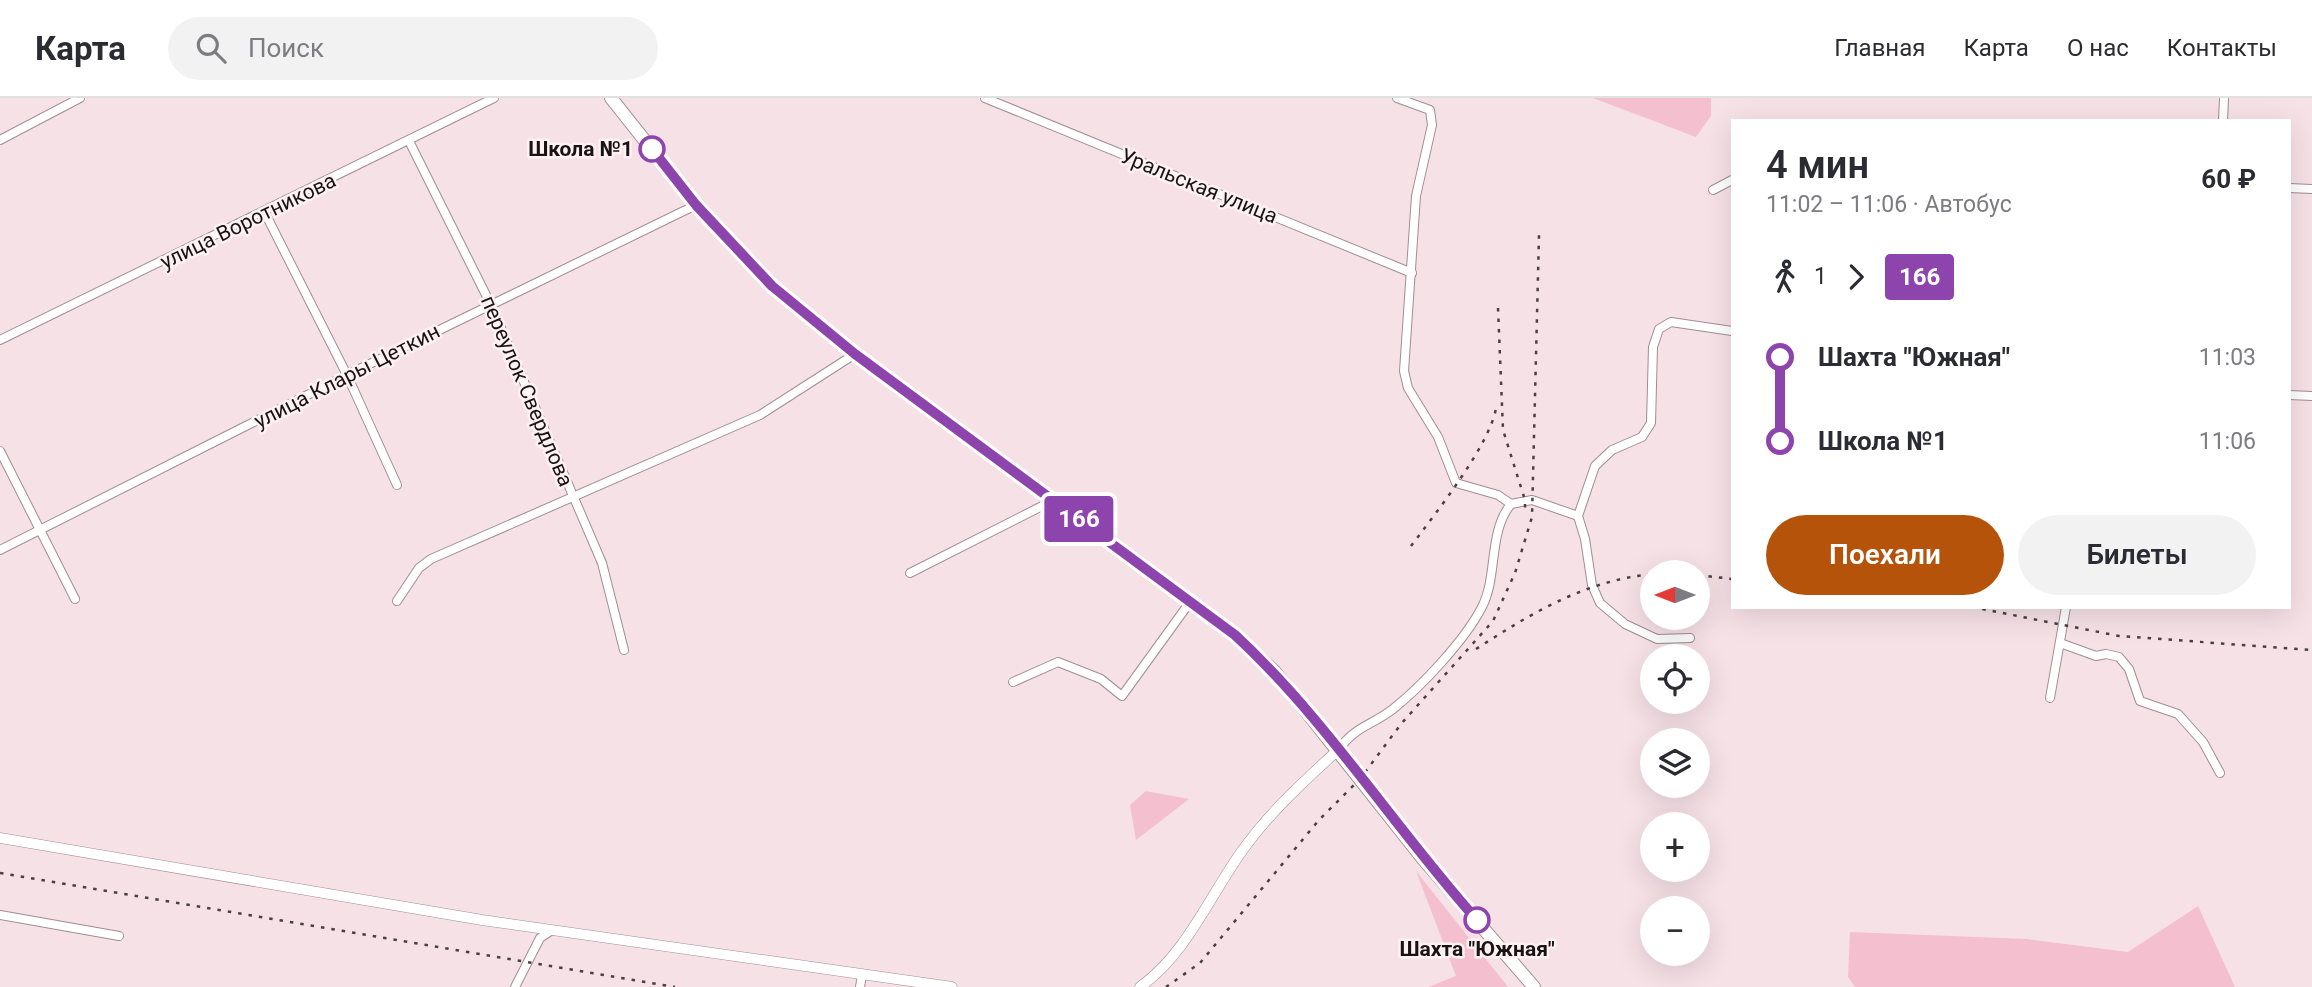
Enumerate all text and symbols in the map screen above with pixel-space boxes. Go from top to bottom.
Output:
search box [168,17,658,80]
text: Карта [35,29,126,68]
icon: search [192,29,230,67]
text: Поиск [248,33,324,63]
text: Главная [1834,34,1925,62]
text: Карта [1963,34,2029,62]
text: О нас [2067,34,2129,62]
text: Контакты [2167,34,2277,62]
marker: Школа №1 [639,136,665,162]
place label: Школа №1 [528,137,633,161]
text: 4 мин [1766,143,1869,187]
street label: Уральская улица [1117,144,1281,228]
text: 60 ₽ [2201,164,2256,194]
street label: улица Воротникова [156,168,340,274]
text: 11:02 – 11:06 · Автобус [1766,191,2012,218]
icon: walk [1766,258,1804,296]
icon: forward [1837,258,1875,296]
text: 1 [1814,263,1827,290]
text: 166 [1899,263,1940,291]
street label: переулок Свердлова [476,292,578,490]
street label: улица Клары Цеткин [250,319,444,433]
text: Шахта "Южная" [1818,342,2010,372]
text: 11:03 [2199,344,2256,371]
text: Школа №1 [1818,426,1948,456]
text: 11:06 [2199,428,2256,455]
line badge: 166 [1039,496,1119,542]
text: 166 [1058,505,1100,533]
button: Поехали [1766,515,2004,595]
button: Билеты [2018,515,2256,595]
north arrow [1640,560,1710,630]
map controls [1640,560,1710,966]
button: locate [1640,644,1710,714]
button: layers [1640,728,1710,798]
button: + [1640,812,1710,882]
button: − [1640,896,1710,966]
marker: Шахта "Южная" [1464,907,1490,933]
place label: Шахта "Южная" [1399,937,1555,961]

